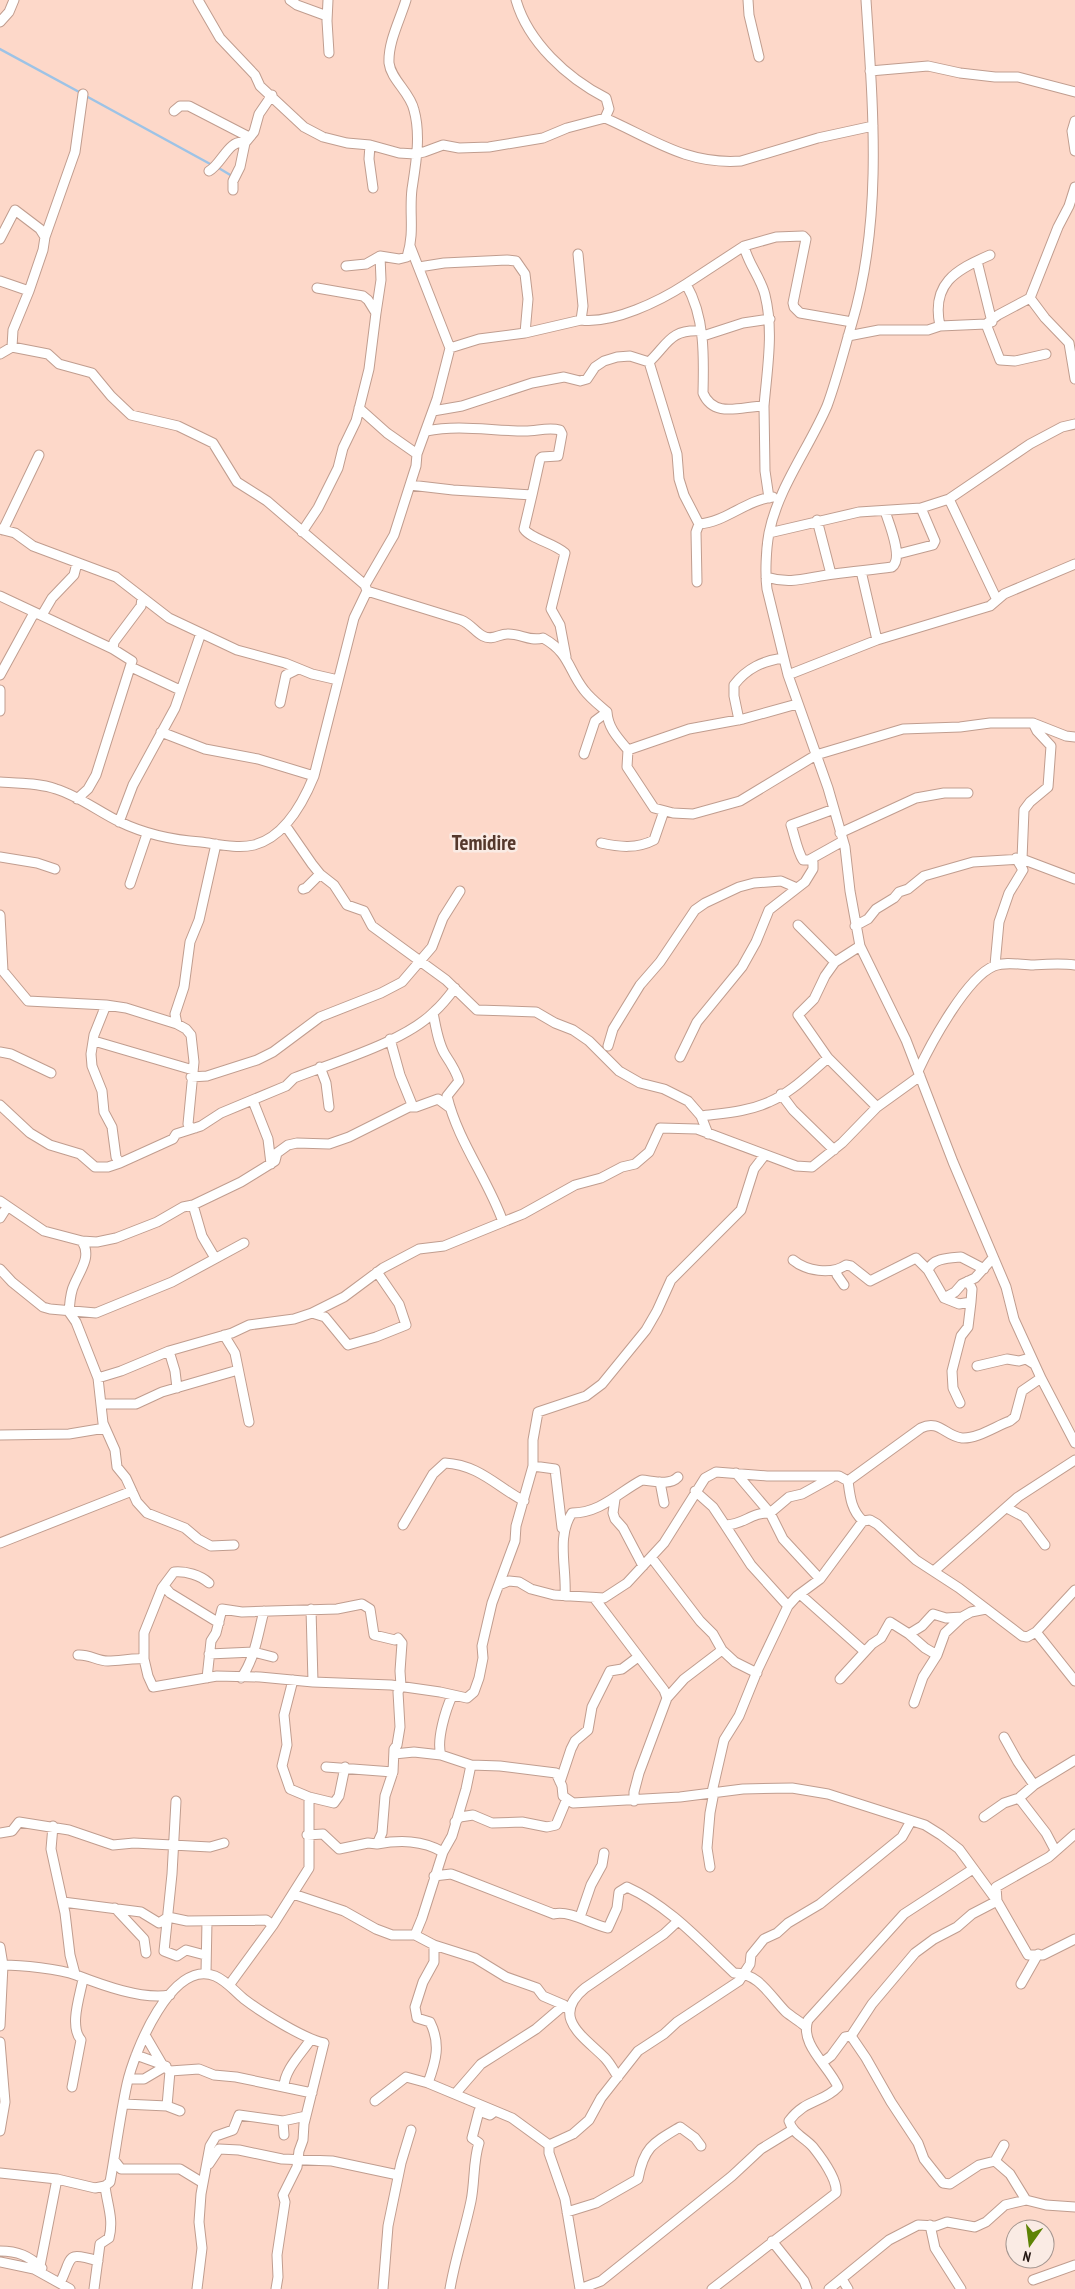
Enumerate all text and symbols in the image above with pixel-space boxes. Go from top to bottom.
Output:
district label: Temidire [452,829,516,856]
north arrow [1005,2219,1055,2269]
text: N [1021,2247,1033,2266]

